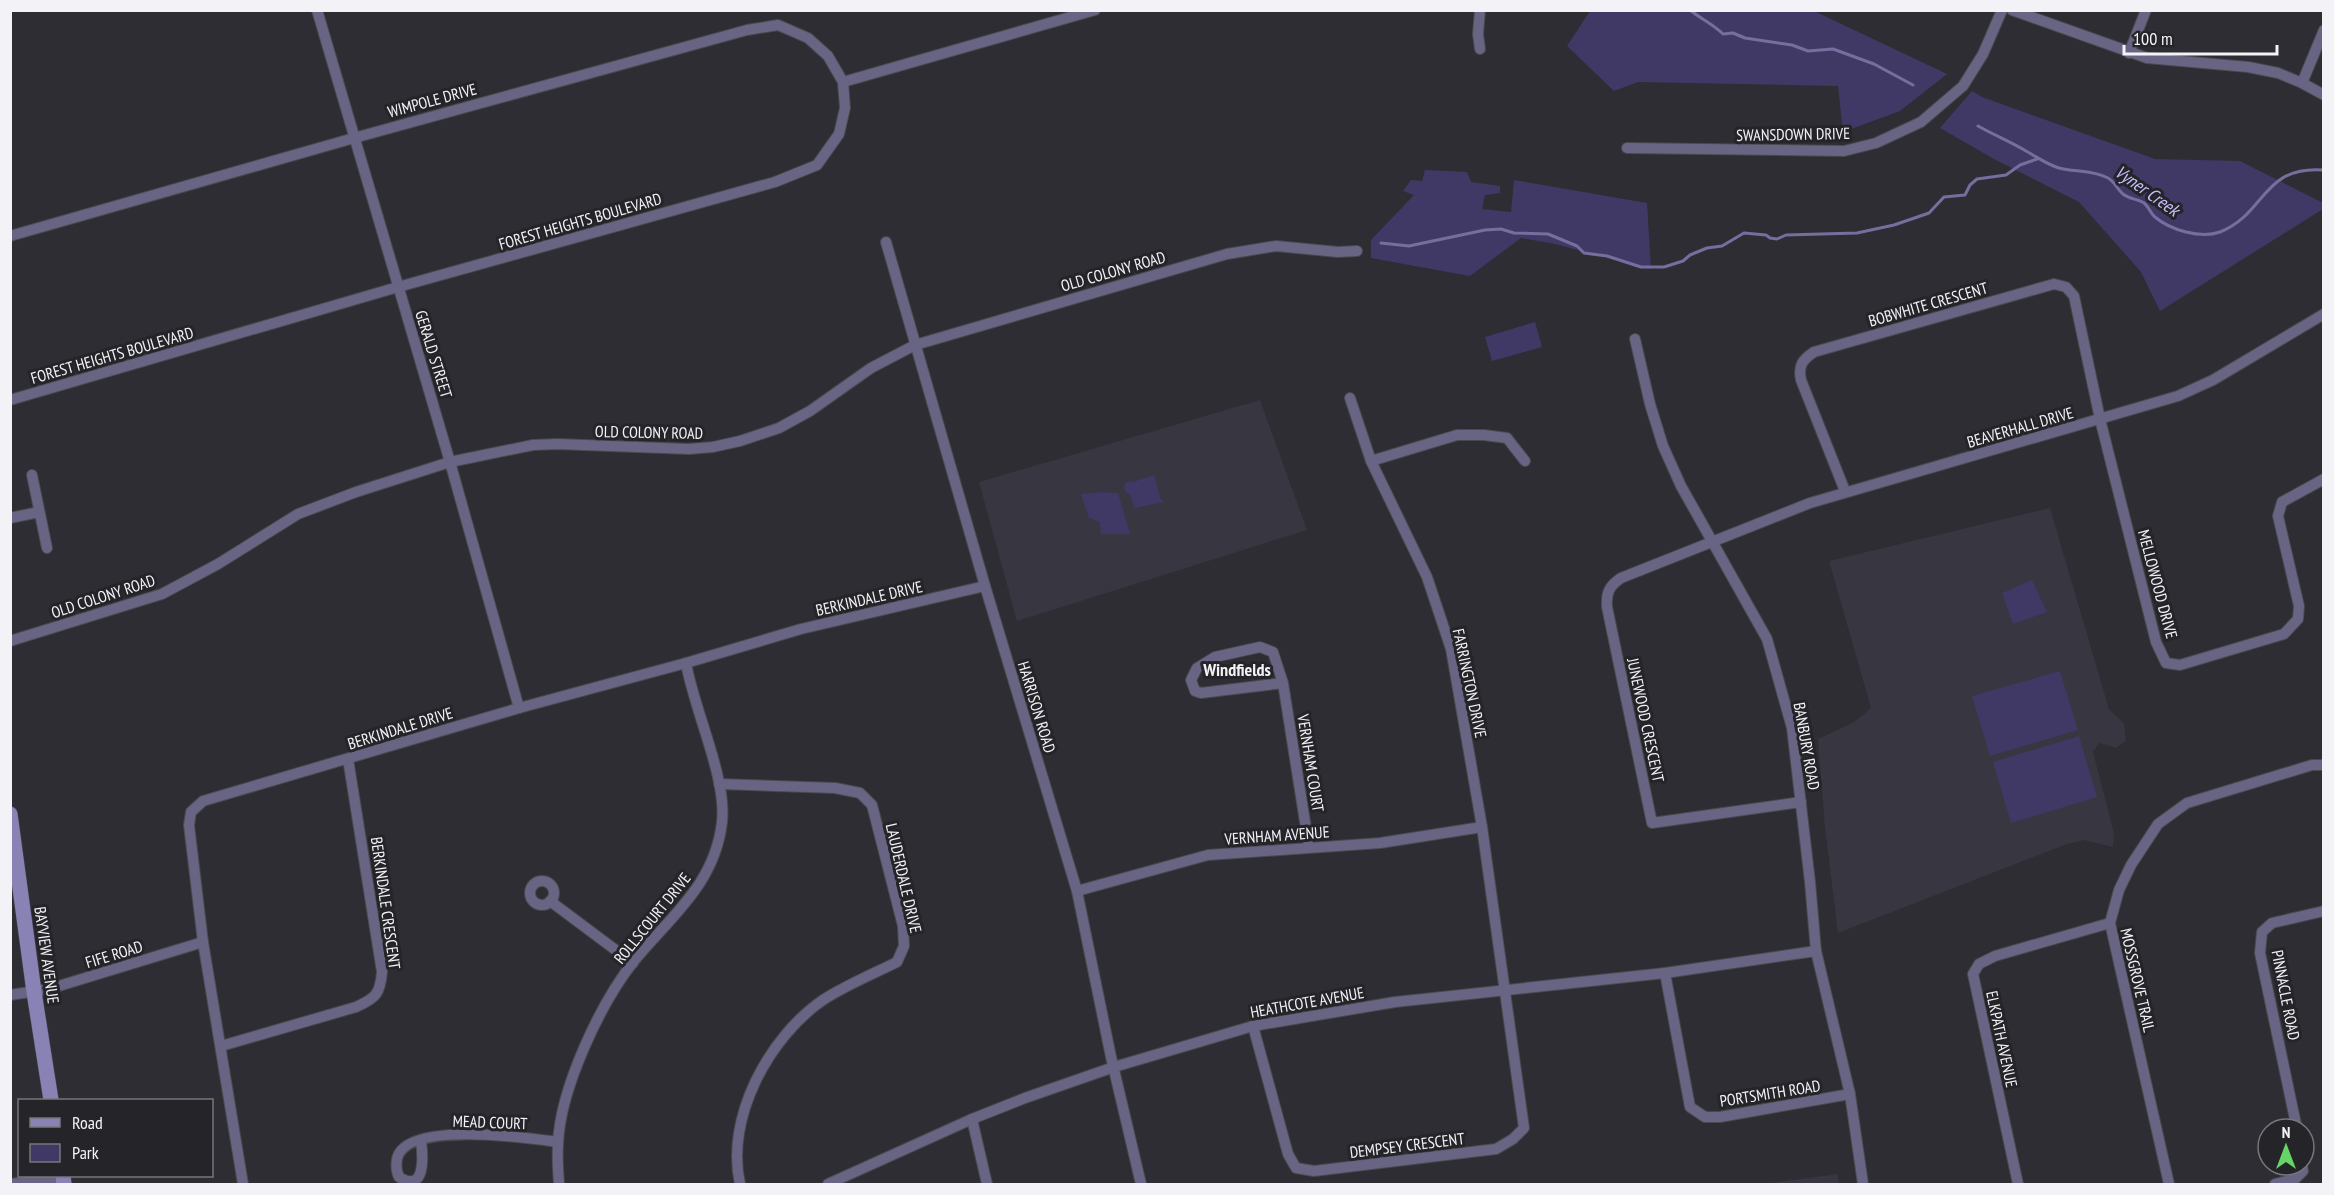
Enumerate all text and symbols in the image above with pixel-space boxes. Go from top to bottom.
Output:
scale bar [2124,18,2277,56]
text: 100 m [2133,27,2173,50]
street label: WIMPOLE DRIVE [385,78,479,121]
street label: SWANSDOWN DRIVE [1736,123,1850,145]
water label: Vyner Creek [2111,160,2186,222]
street label: FOREST HEIGHTS BOULEVARD [496,188,664,254]
street label: OLD COLONY ROAD [1058,246,1168,296]
street label: BOBWHITE CRESCENT [1866,277,1990,331]
street label: GERALD STREET [411,308,457,400]
street label: FOREST HEIGHTS BOULEVARD [28,322,196,388]
street label: BEAVERHALL DRIVE [1965,402,2076,452]
street label: OLD COLONY ROAD [595,421,703,443]
street label: MELLOWOOD DRIVE [2134,527,2182,641]
street label: OLD COLONY ROAD [49,570,157,622]
street label: BERKINDALE DRIVE [814,576,924,620]
street label: FARRINGTON DRIVE [1449,627,1491,740]
street label: JUNEWOOD CRESCENT [1623,655,1669,784]
district label: Windfields [1202,658,1271,681]
street label: HARRISON ROAD [1014,659,1060,755]
street label: BANBURY ROAD [1789,701,1825,791]
street label: BERKINDALE DRIVE [345,702,455,753]
street label: VERNHAM COURT [1293,712,1329,813]
street label: LAUDERDALE DRIVE [882,821,926,935]
street label: VERNHAM AVENUE [1223,821,1330,849]
street label: BERKINDALE CRESCENT [367,836,405,970]
street label: ROLLSCOURT DRIVE [609,868,695,968]
street label: BAYVIEW AVENUE [30,905,64,1005]
street label: MOSSGROVE TRAIL [2116,926,2160,1034]
street label: FIFE ROAD [83,936,145,972]
street label: PINNACLE ROAD [2267,948,2305,1042]
street label: HEATHCOTE AVENUE [1249,982,1366,1022]
street label: ELKPATH AVENUE [1982,989,2022,1089]
street label: PORTSMITH ROAD [1718,1075,1822,1111]
legend [18,1099,213,1177]
text: Road [72,1111,103,1134]
street label: MEAD COURT [452,1111,528,1133]
north arrow [2256,1117,2316,1177]
text: N [2282,1122,2290,1142]
street label: DEMPSEY CRESCENT [1349,1128,1465,1162]
text: Park [72,1141,99,1164]

